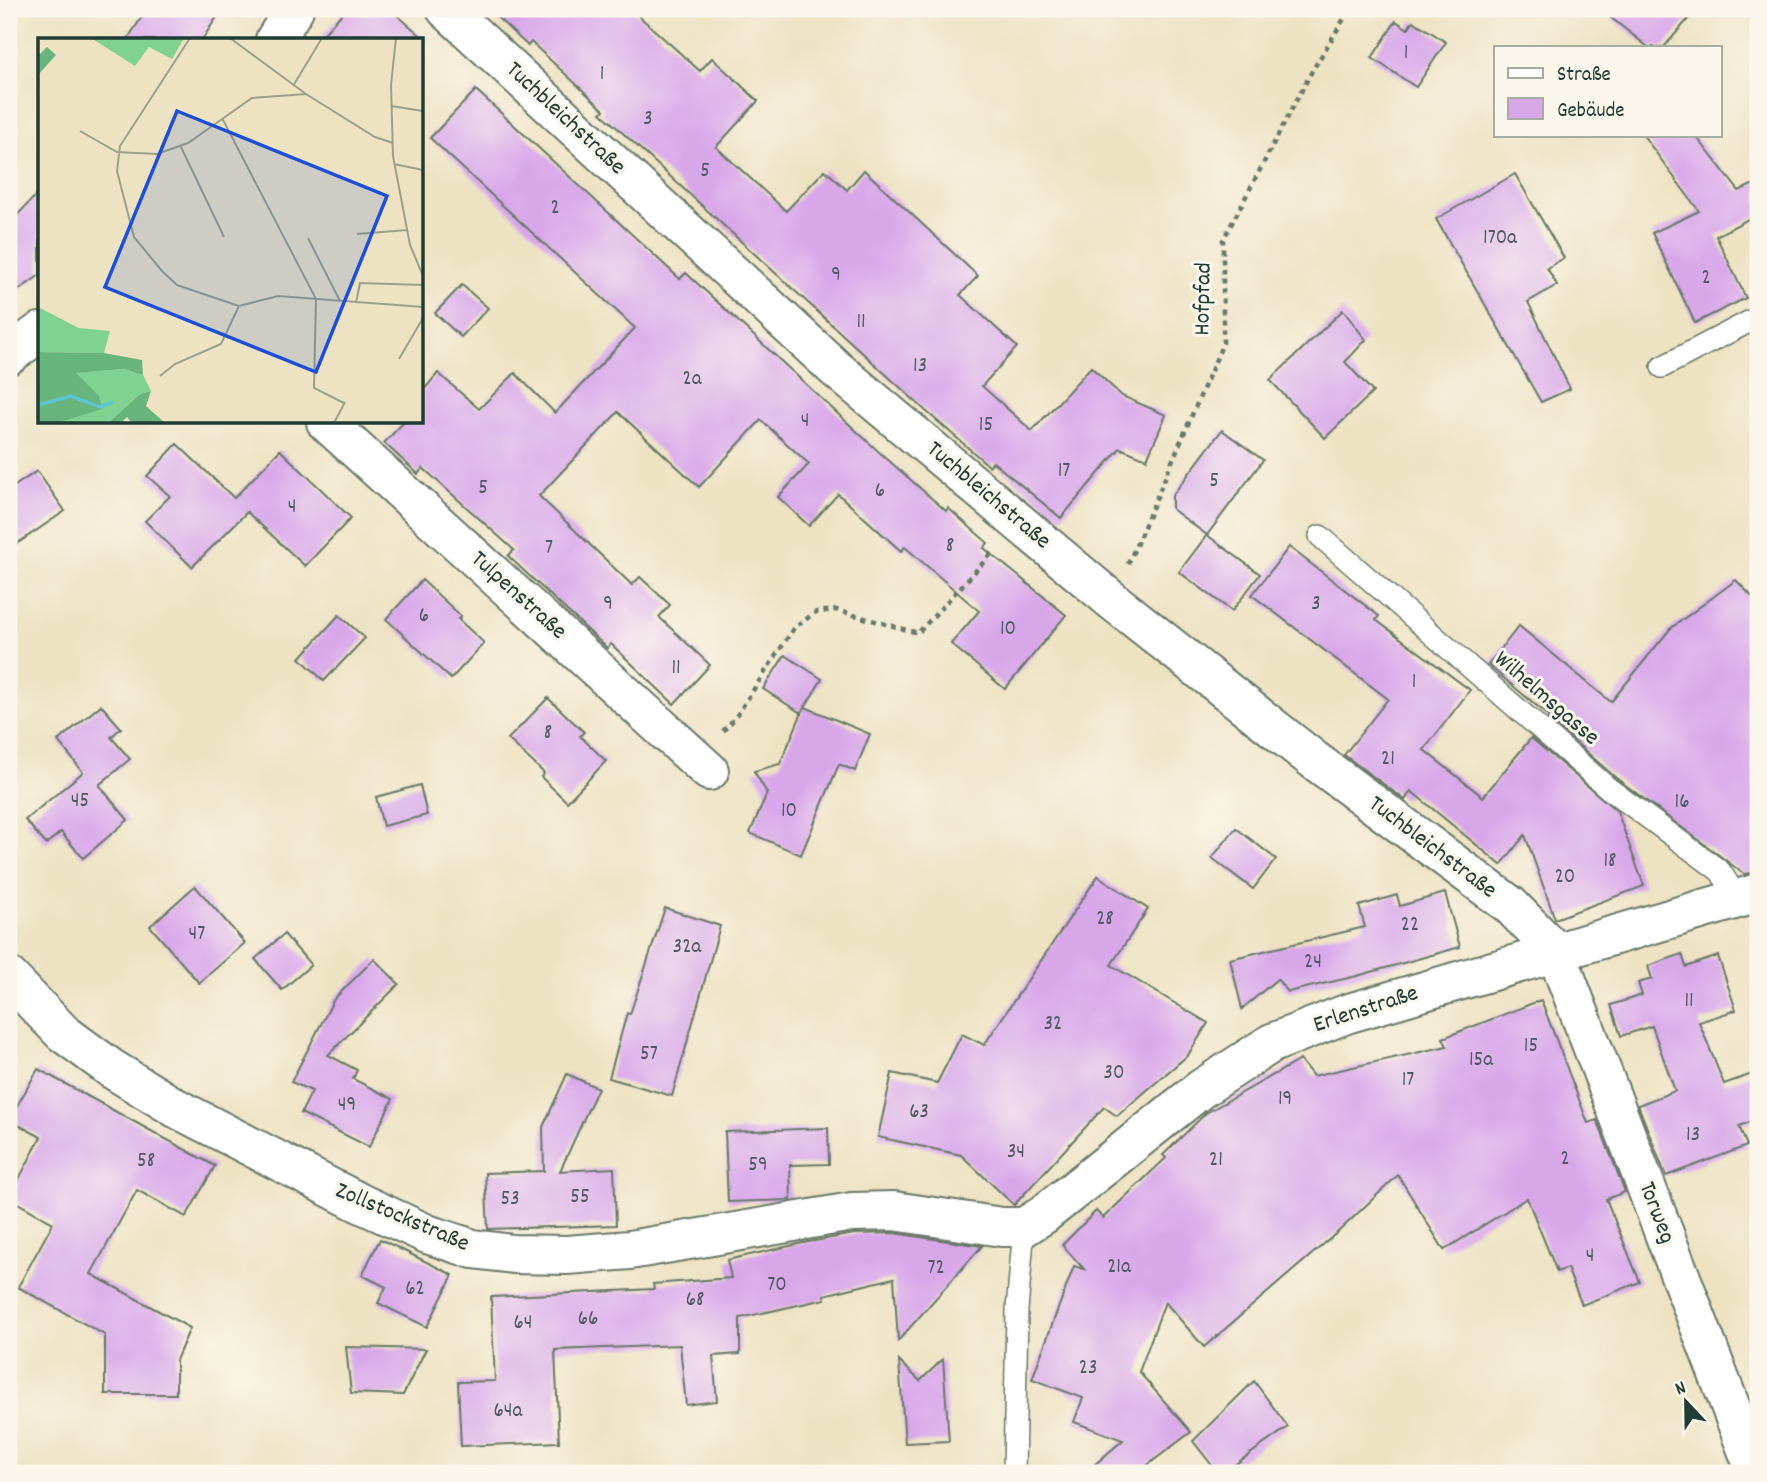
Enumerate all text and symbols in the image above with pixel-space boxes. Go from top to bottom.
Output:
inset map [38,38,424,424]
house number: 1 [1404,39,1408,69]
legend [1494,46,1722,136]
street label: Tuchbleichstraße [497,54,633,184]
house number: 1 [600,60,604,90]
text: Straße [1557,61,1611,91]
text: Gebäude [1557,97,1625,127]
house number: 3 [643,105,653,135]
house number: 5 [700,157,710,187]
house number: 2 [550,194,560,224]
house number: 170a [1483,224,1518,254]
house number: 9 [831,261,841,291]
street label: Hofpfad [1186,262,1222,336]
house number: 2 [1701,264,1711,294]
house number: 11 [856,308,866,338]
house number: 13 [913,352,927,382]
house number: 2a [682,365,703,395]
house number: 4 [801,407,809,437]
house number: 15 [979,411,993,441]
street label: Tuchbleichstraße [918,434,1058,558]
house number: 17 [1058,457,1070,487]
house number: 5 [1209,467,1219,497]
house number: 5 [478,474,488,504]
house number: 6 [875,477,885,507]
house number: 4 [288,493,296,523]
house number: 8 [946,532,954,562]
house number: 7 [545,534,553,564]
street label: Tulpenstraße [462,543,574,649]
house number: 9 [603,590,613,620]
house number: 3 [1311,590,1321,620]
house number: 6 [419,602,429,632]
house number: 10 [1000,615,1016,645]
street label: Wilhelmsgasse [1486,643,1606,755]
house number: 11 [671,654,681,684]
house number: 1 [1412,668,1416,698]
house number: 8 [544,719,552,749]
house number: 21 [1381,745,1395,775]
house number: 45 [71,787,89,817]
street label: Tuchbleichstraße [1361,788,1503,908]
house number: 16 [1675,788,1689,818]
house number: 10 [781,797,797,827]
house number: 18 [1603,847,1617,877]
house number: 20 [1555,863,1575,893]
house number: 28 [1096,905,1114,935]
house number: 22 [1401,911,1419,941]
house number: 47 [189,920,205,950]
house number: 32a [673,933,702,963]
house number: 24 [1304,948,1322,978]
street label: Erlenstraße [1309,977,1423,1043]
house number: 11 [1684,987,1694,1017]
house number: 32 [1044,1010,1062,1040]
house number: 15 [1524,1032,1538,1062]
house number: 57 [640,1040,658,1070]
house number: 15a [1469,1046,1494,1076]
house number: 30 [1104,1059,1124,1089]
house number: 17 [1402,1066,1414,1096]
house number: 19 [1278,1085,1292,1115]
house number: 49 [338,1091,356,1121]
house number: 63 [909,1098,929,1128]
house number: 13 [1686,1121,1700,1151]
house number: 34 [1007,1138,1025,1168]
house number: 2 [1560,1145,1570,1175]
house number: 21 [1209,1146,1223,1176]
house number: 58 [137,1147,155,1177]
house number: 59 [748,1151,768,1181]
street label: Zollstockstraße [330,1174,474,1262]
street label: Torweg [1629,1177,1683,1249]
house number: 55 [570,1183,590,1213]
house number: 53 [500,1185,520,1215]
house number: 4 [1586,1242,1594,1272]
house number: 21a [1107,1253,1132,1283]
house number: 72 [927,1254,945,1284]
house number: 70 [767,1271,787,1301]
house number: 62 [405,1275,425,1305]
house number: 68 [686,1286,704,1316]
house number: 66 [578,1305,598,1335]
house number: 64 [513,1309,533,1339]
house number: 23 [1079,1354,1097,1384]
north arrow [1652,1366,1722,1436]
text: N [1672,1375,1690,1404]
house number: 64a [494,1397,524,1427]

